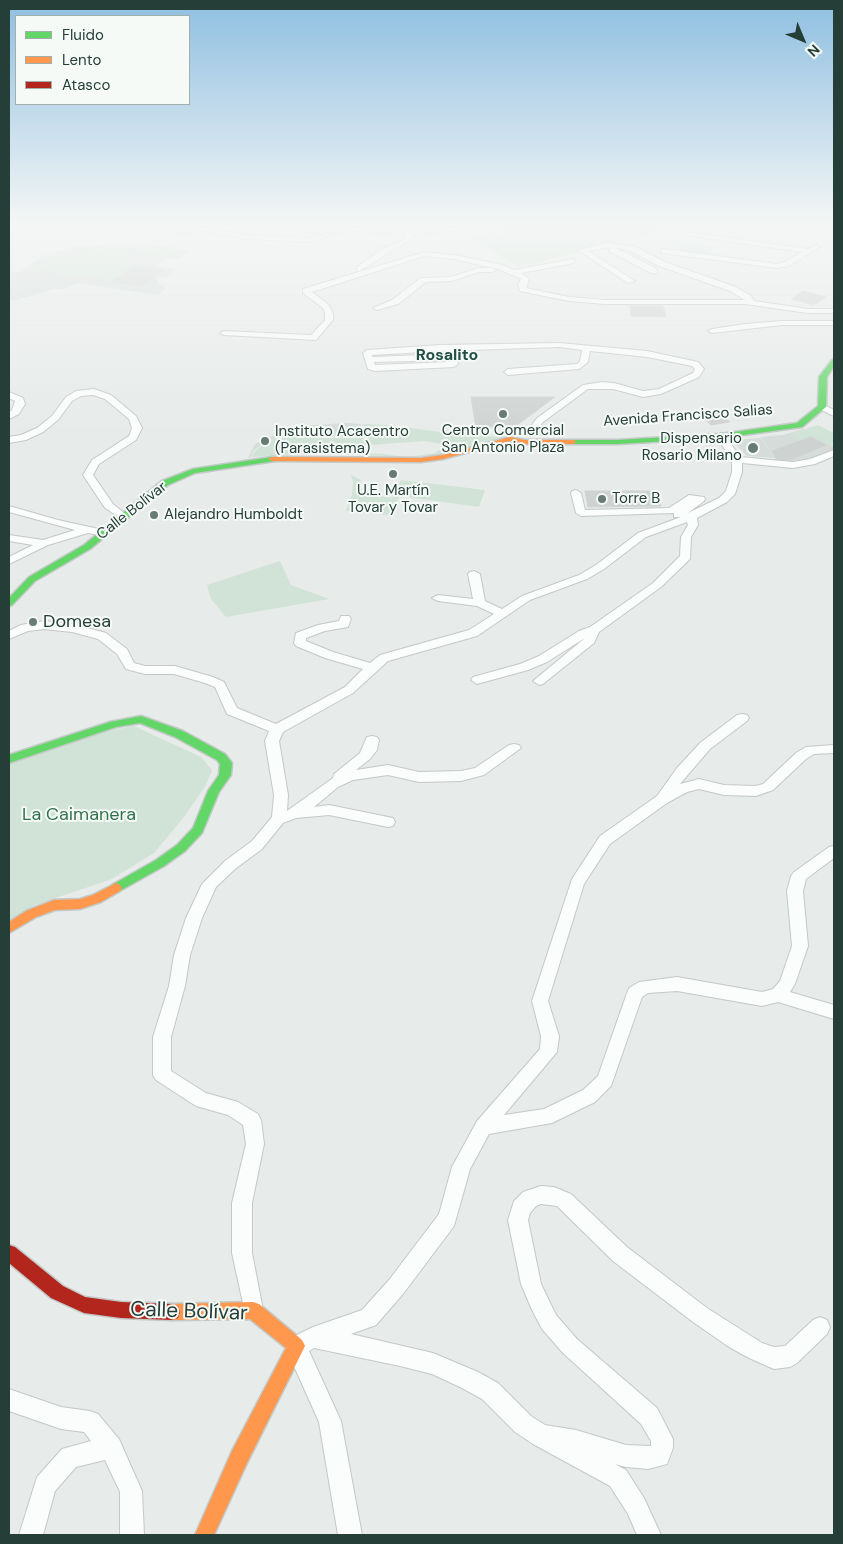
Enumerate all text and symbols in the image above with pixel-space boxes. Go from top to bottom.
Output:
legend [15,15,190,105]
north arrow [778,15,828,65]
text: Fluido [62,25,104,45]
text: N [804,41,824,61]
text: Lento [62,50,101,70]
text: Atasco [62,75,110,95]
district label: Rosalito [416,346,478,366]
street label: Avenida Francisco Salias [603,401,773,431]
marker: Centro Comercial San Antonio Plaza [497,408,509,420]
place label: Centro Comercial San Antonio Plaza [442,422,564,457]
place label: Instituto Acacentro (Parasistema) [275,423,409,458]
place label: Dispensario Rosario Milano [642,430,742,465]
marker: Instituto Acacentro (Parasistema) [259,435,271,447]
marker: Dispensario Rosario Milano [746,441,760,455]
marker: U.E. Martín Tovar y Tovar [387,468,399,480]
street label: Calle Bolívar [93,478,171,544]
place label: U.E. Martín Tovar y Tovar [348,482,438,517]
place label: Torre B [612,490,660,508]
marker: Torre B [596,493,608,505]
place label: Alejandro Humboldt [164,506,303,524]
marker: Alejandro Humboldt [148,509,160,521]
place label: Domesa [43,611,111,633]
marker: Domesa [27,616,39,628]
park label: La Caimanera [22,804,136,826]
street label: Calle Bolívar [130,1297,248,1327]

